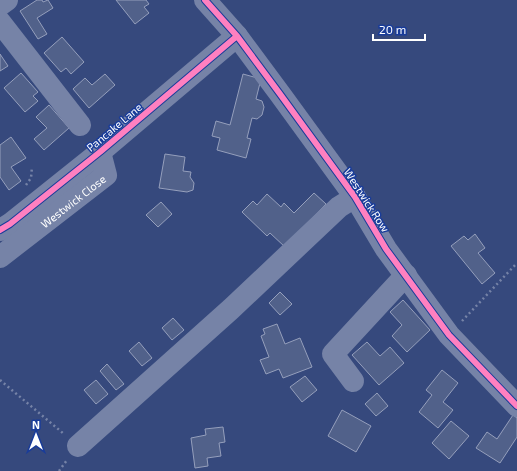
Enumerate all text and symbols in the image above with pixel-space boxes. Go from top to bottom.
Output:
scale bar [373,16,425,42]
text: 20 m [379,22,406,36]
street label: Pancake Lane [84,100,144,154]
street label: Westwick Row [342,166,392,234]
street label: Westwick Close [38,172,108,230]
north arrow [16,415,56,455]
text: N [32,418,40,431]

